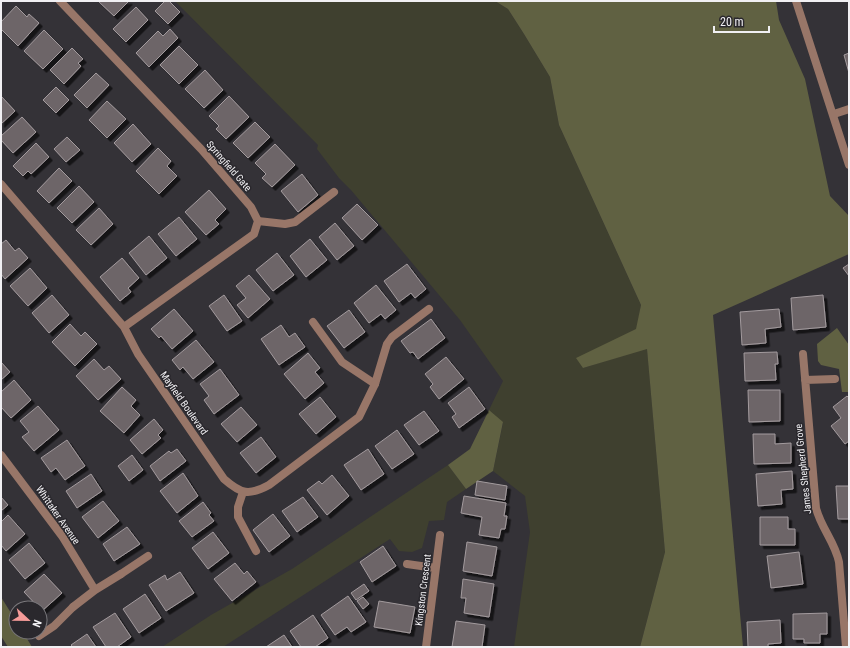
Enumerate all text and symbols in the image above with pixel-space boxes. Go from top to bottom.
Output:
scale bar [714,8,769,34]
text: 20 m [720,15,744,29]
street label: Springfield Gate [204,139,254,194]
street label: Mayfield Boulevard [158,369,210,437]
street label: James Shepherd Grove [793,423,813,515]
street label: Whittaker Avenue [34,484,82,547]
street label: Kingston Crescent [413,554,433,626]
north arrow [8,600,48,640]
text: N [29,618,44,629]

